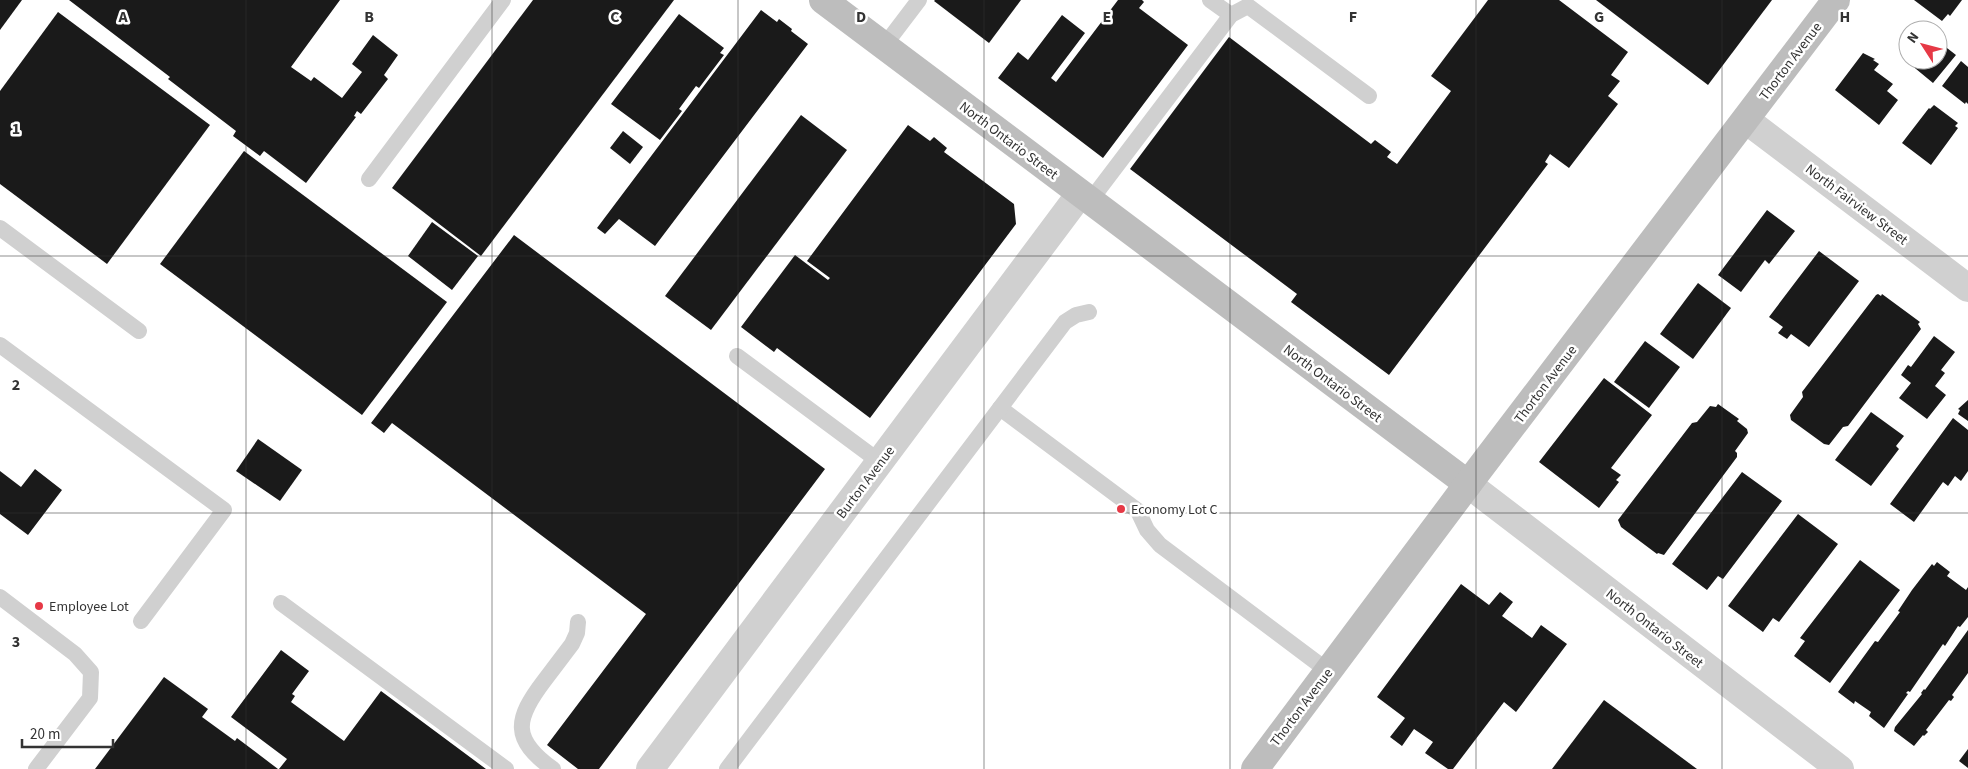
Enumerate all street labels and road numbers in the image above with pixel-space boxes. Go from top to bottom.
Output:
street label: Thorton Avenue [1755,18,1827,105]
street label: North Ontario Street [955,97,1062,185]
street label: North Fairview Street [1801,160,1912,250]
street label: North Ontario Street [1279,340,1386,428]
street label: Thorton Avenue [1510,341,1582,428]
street label: Burton Avenue [832,442,900,523]
street label: North Ontario Street [1601,584,1708,673]
street label: Thorton Avenue [1266,664,1338,751]

